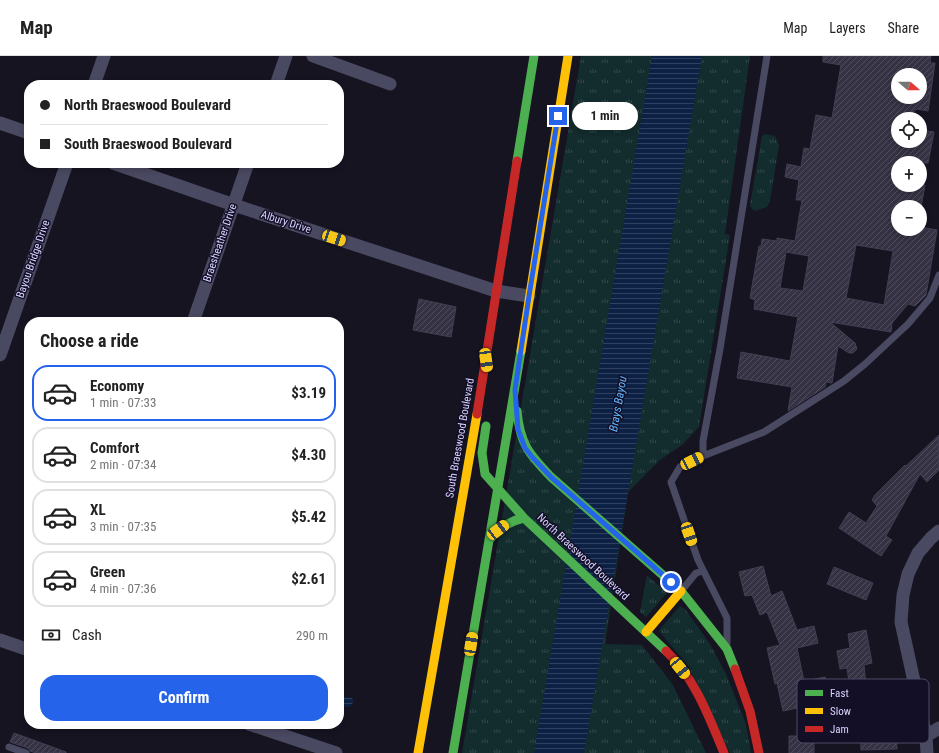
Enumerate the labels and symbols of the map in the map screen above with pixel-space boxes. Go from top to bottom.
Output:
north arrow [891,68,927,104]
callout: 1 min [572,102,638,130]
route end [549,107,567,125]
street label: Braesheather Drive [201,202,239,284]
street label: Albury Drive [259,208,313,236]
street label: Bayou Bridge Drive [14,218,52,300]
car [321,229,347,247]
car [478,347,494,373]
water label: Brays Bayou [606,375,630,433]
street label: South Braeswood Boulevard [443,377,477,499]
car [679,450,705,472]
street label: North Braeswood Boulevard [534,511,632,603]
car [485,518,511,542]
car [679,521,699,547]
route start [662,573,680,591]
car [463,631,479,657]
car [668,655,692,681]
legend [797,679,929,743]
text: Fast [830,687,849,700]
text: Slow [830,705,851,718]
text: Jam [830,723,849,736]

